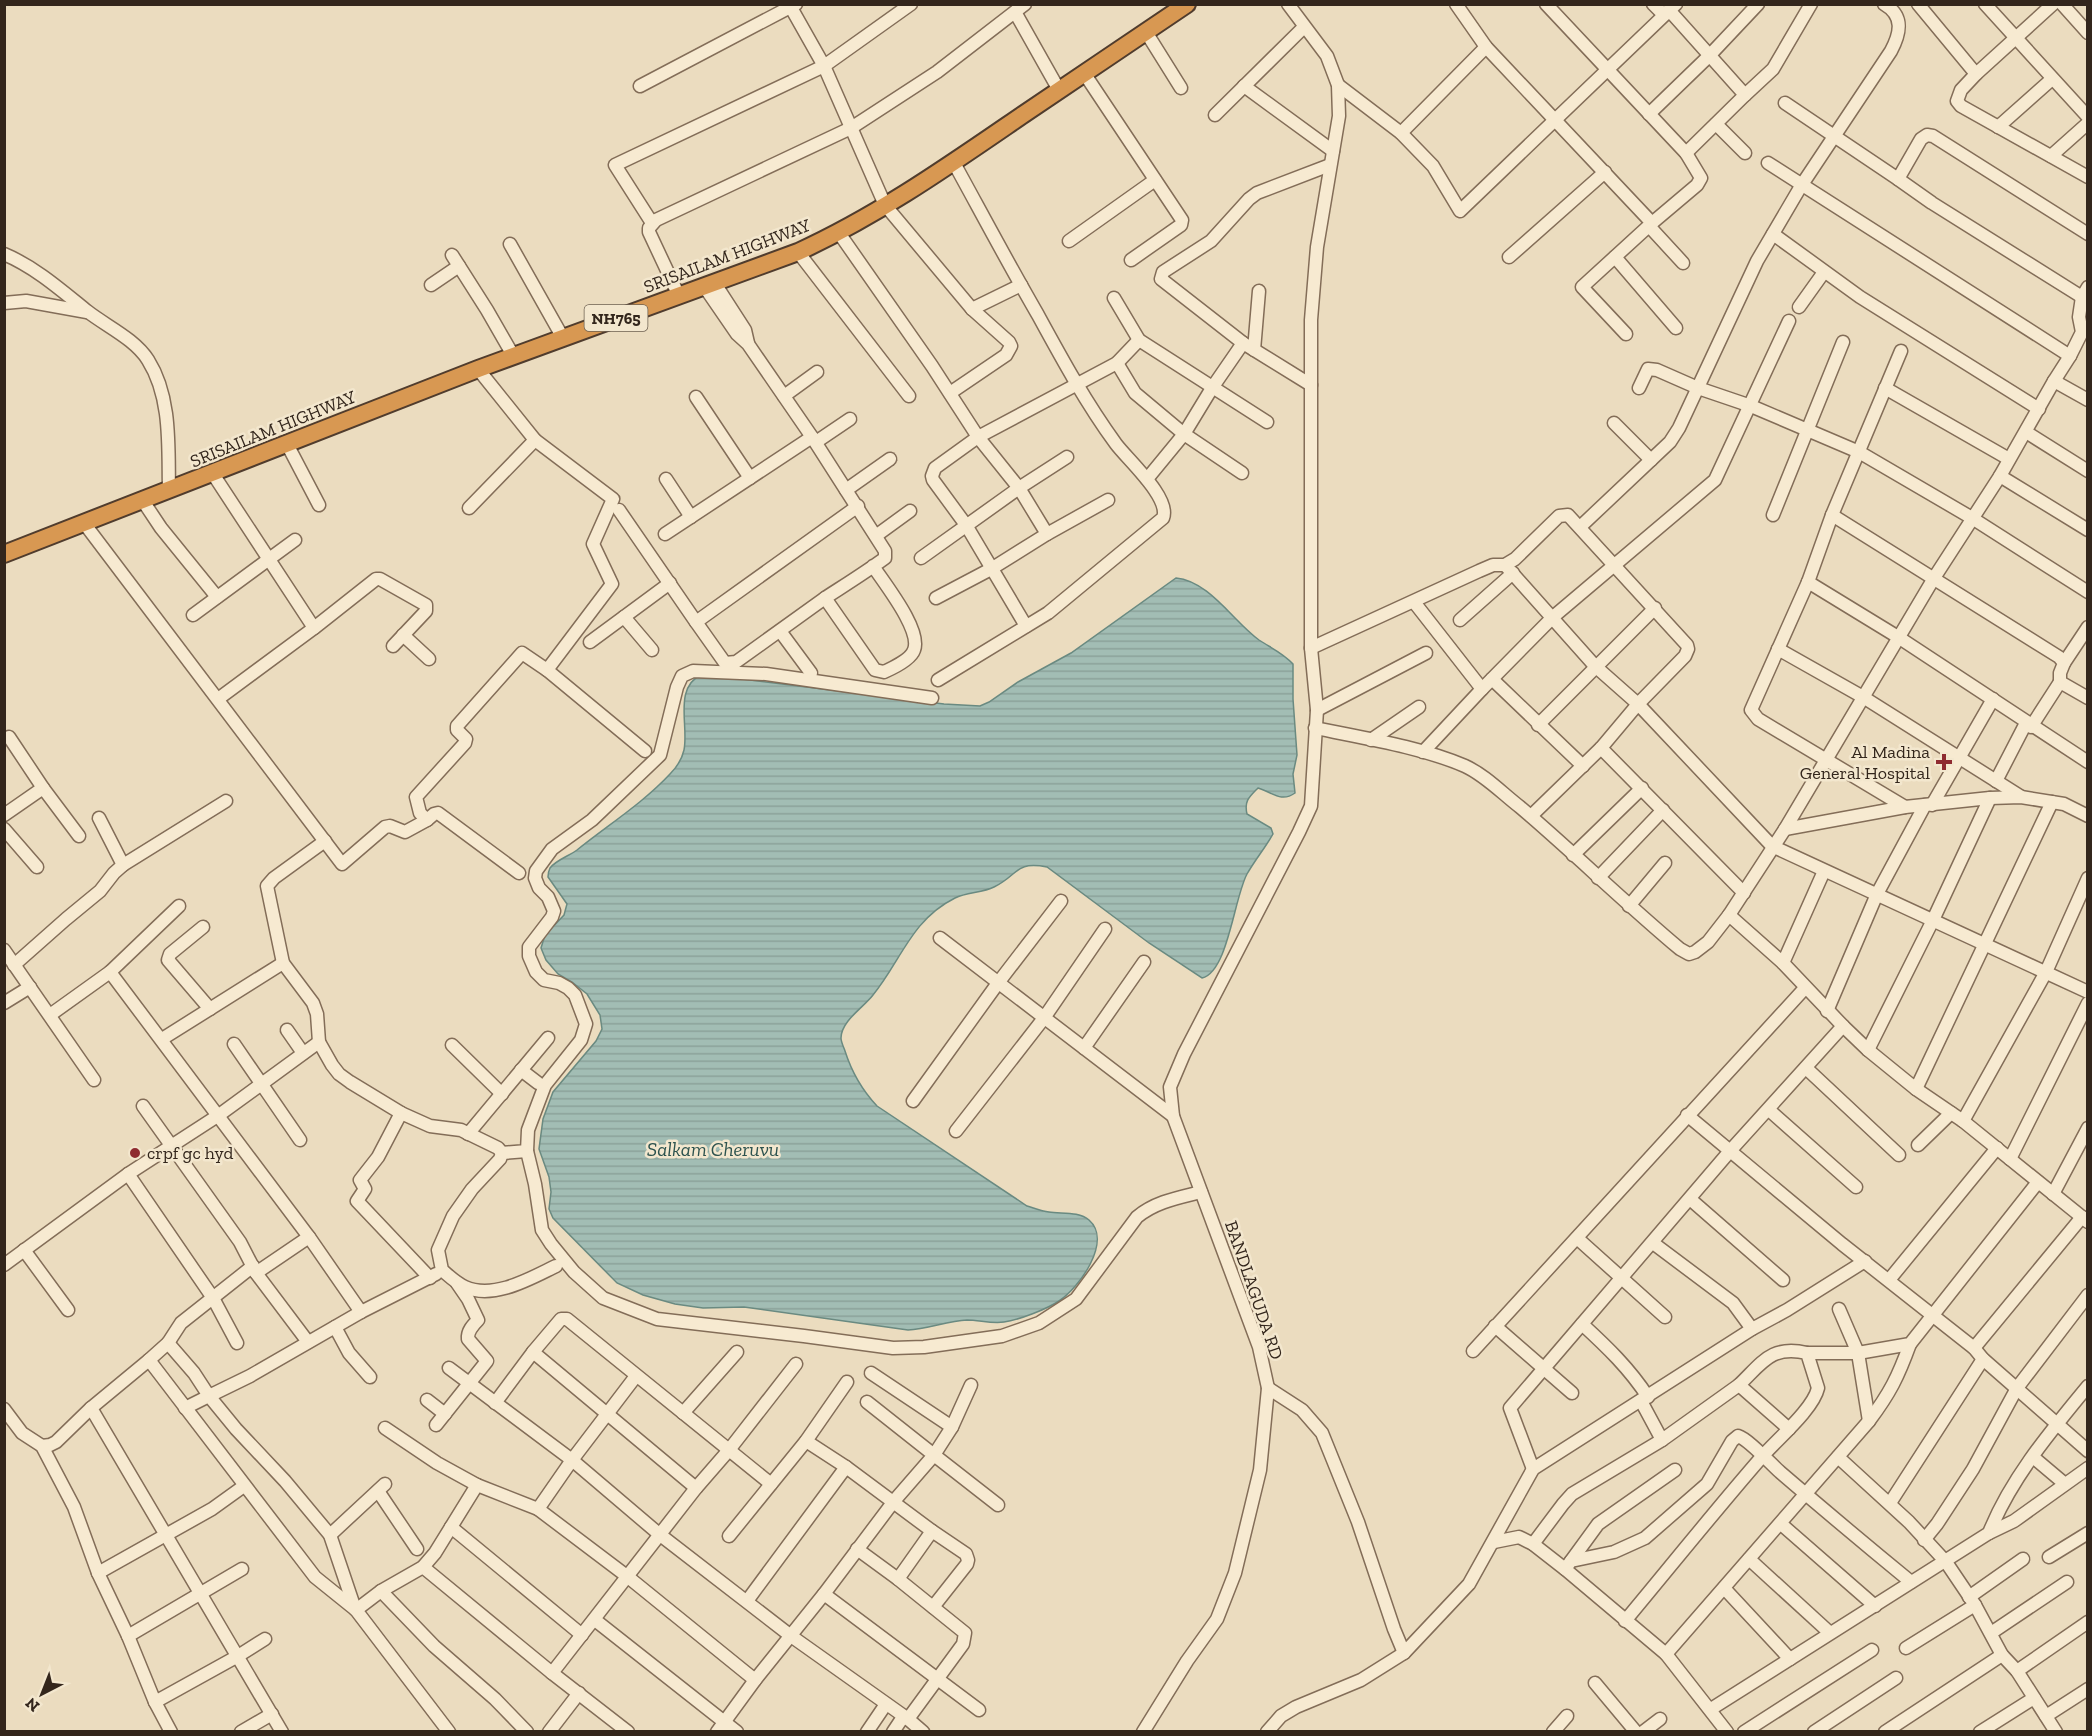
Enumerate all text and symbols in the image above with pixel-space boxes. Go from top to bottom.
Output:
street label: SRISAILAM HIGHWAY [640,214,814,298]
road number: NH765 [584,305,648,331]
street label: SRISAILAM HIGHWAY [187,386,359,472]
place label: Al Madina General Hospital [1800,741,1930,784]
marker: Al Madina General Hospital [1935,753,1953,771]
water label: Salkam Cheruvu [647,1137,779,1161]
place label: crpf gc hyd [147,1142,233,1164]
marker: crpf gc hyd [128,1146,142,1160]
street label: BANDLAGUDA RD [1220,1218,1288,1362]
north arrow [12,1664,72,1724]
text: N [21,1694,43,1716]

